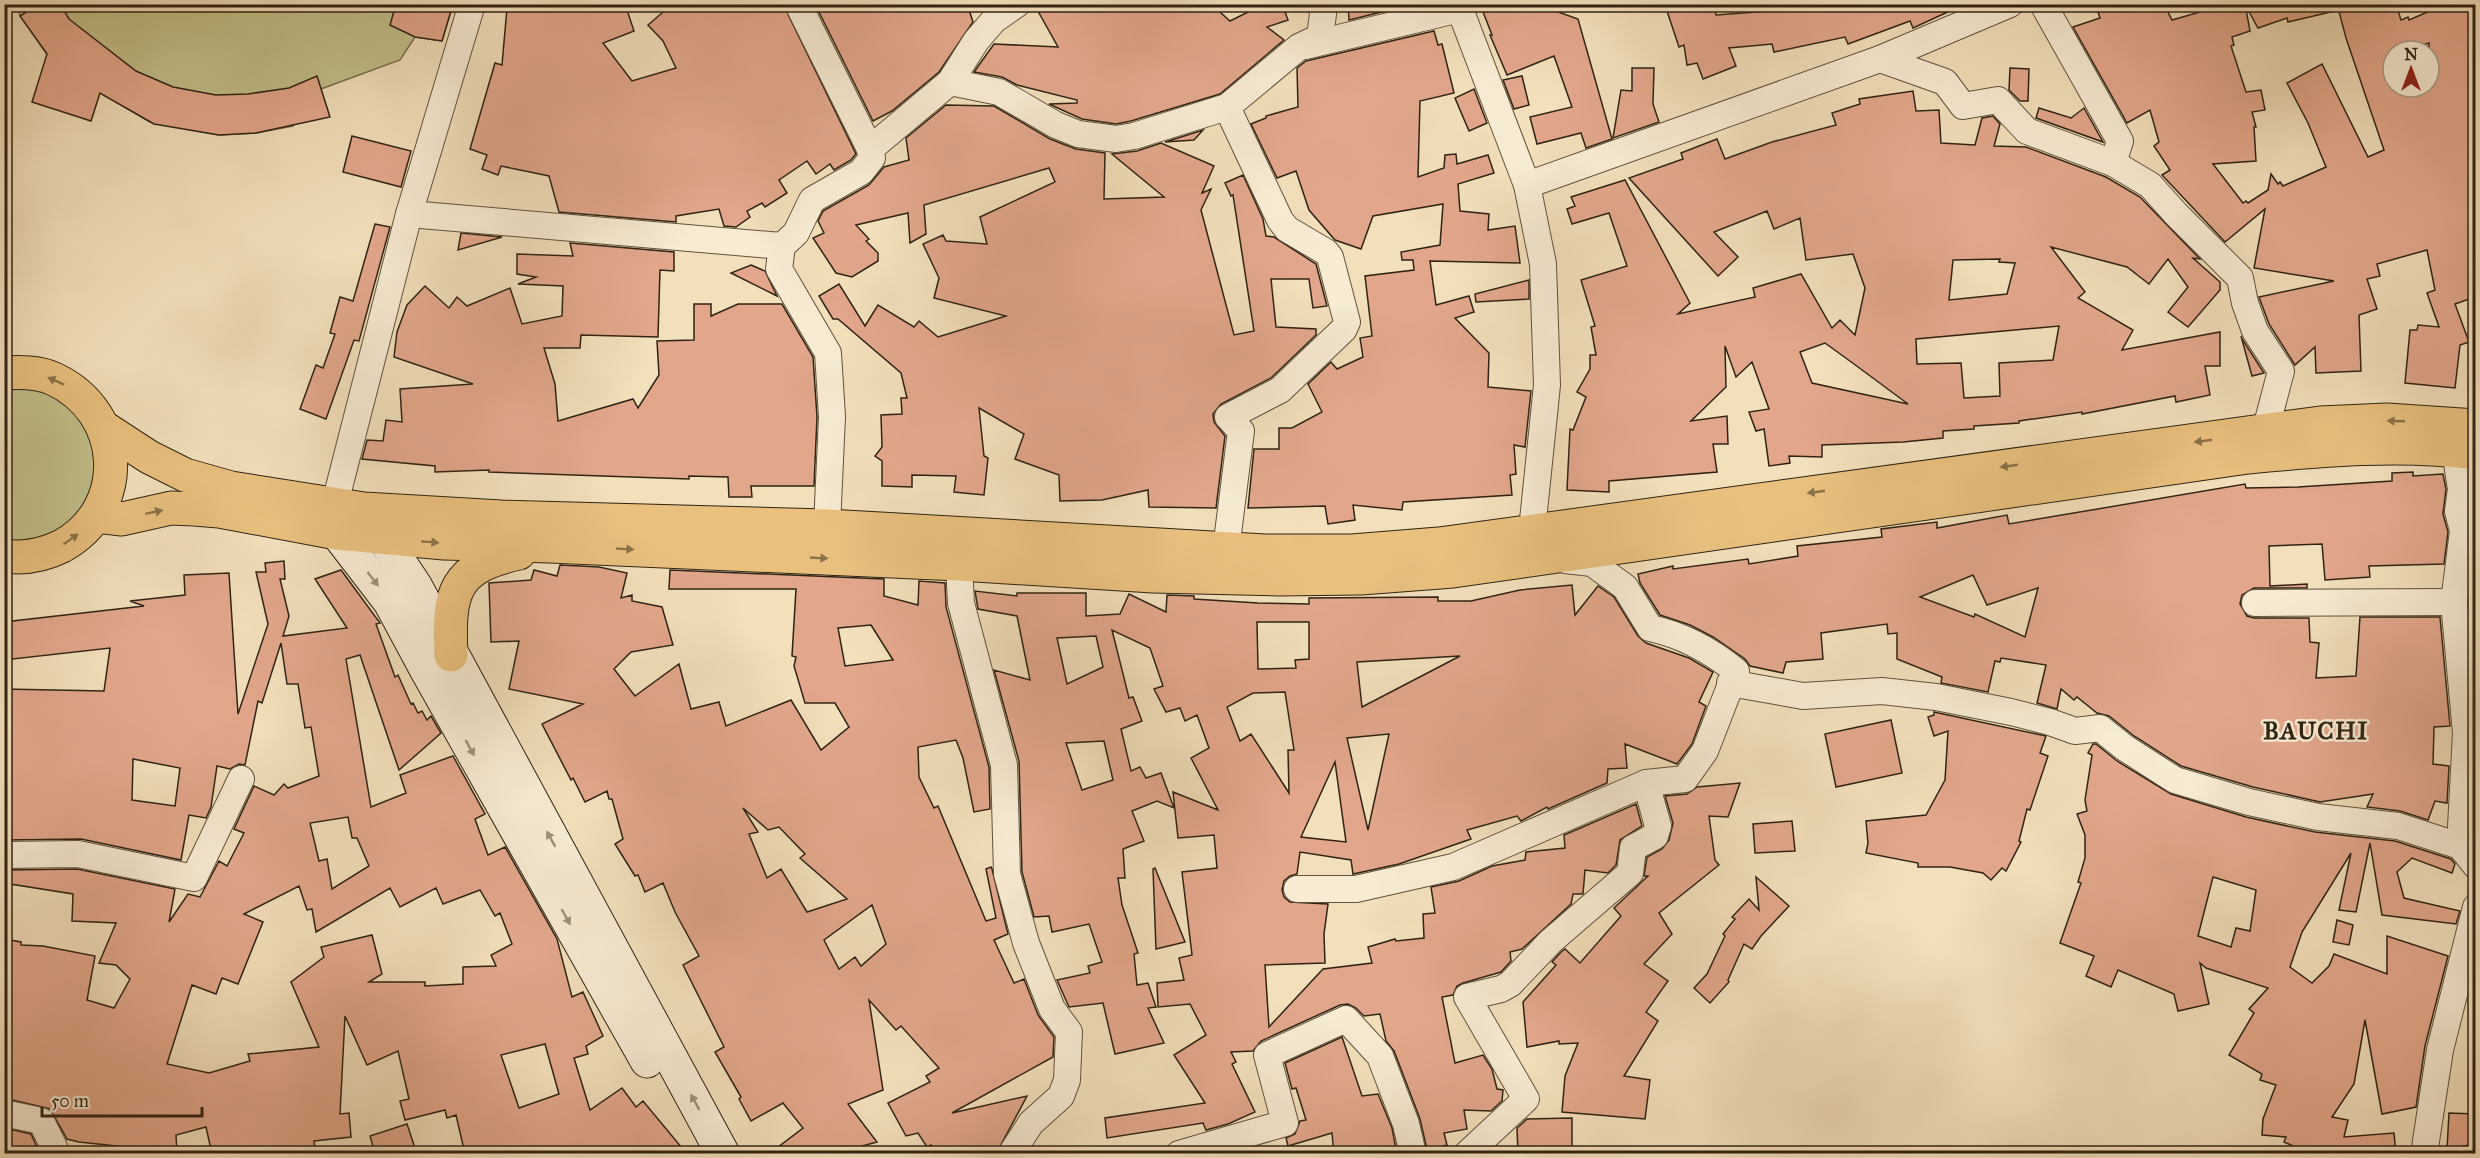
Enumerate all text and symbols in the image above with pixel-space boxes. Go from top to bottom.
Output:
north arrow [2381,39,2441,99]
text: N [2404,45,2418,64]
one-way arrow [46,376,64,386]
one-way arrow [2387,416,2406,425]
one-way arrow [2193,436,2212,445]
one-way arrow [2000,462,2019,471]
one-way arrow [1806,488,1825,497]
one-way arrow [144,507,163,516]
one-way arrow [63,533,79,545]
one-way arrow [420,537,439,547]
one-way arrow [615,545,634,554]
one-way arrow [810,553,829,562]
one-way arrow [366,571,379,587]
district label: BAUCHI [2263,716,2369,746]
one-way arrow [465,739,475,756]
one-way arrow [546,830,556,847]
one-way arrow [561,909,571,926]
scale bar [42,1080,202,1118]
text: 50 m [51,1090,89,1112]
one-way arrow [690,1093,700,1110]

